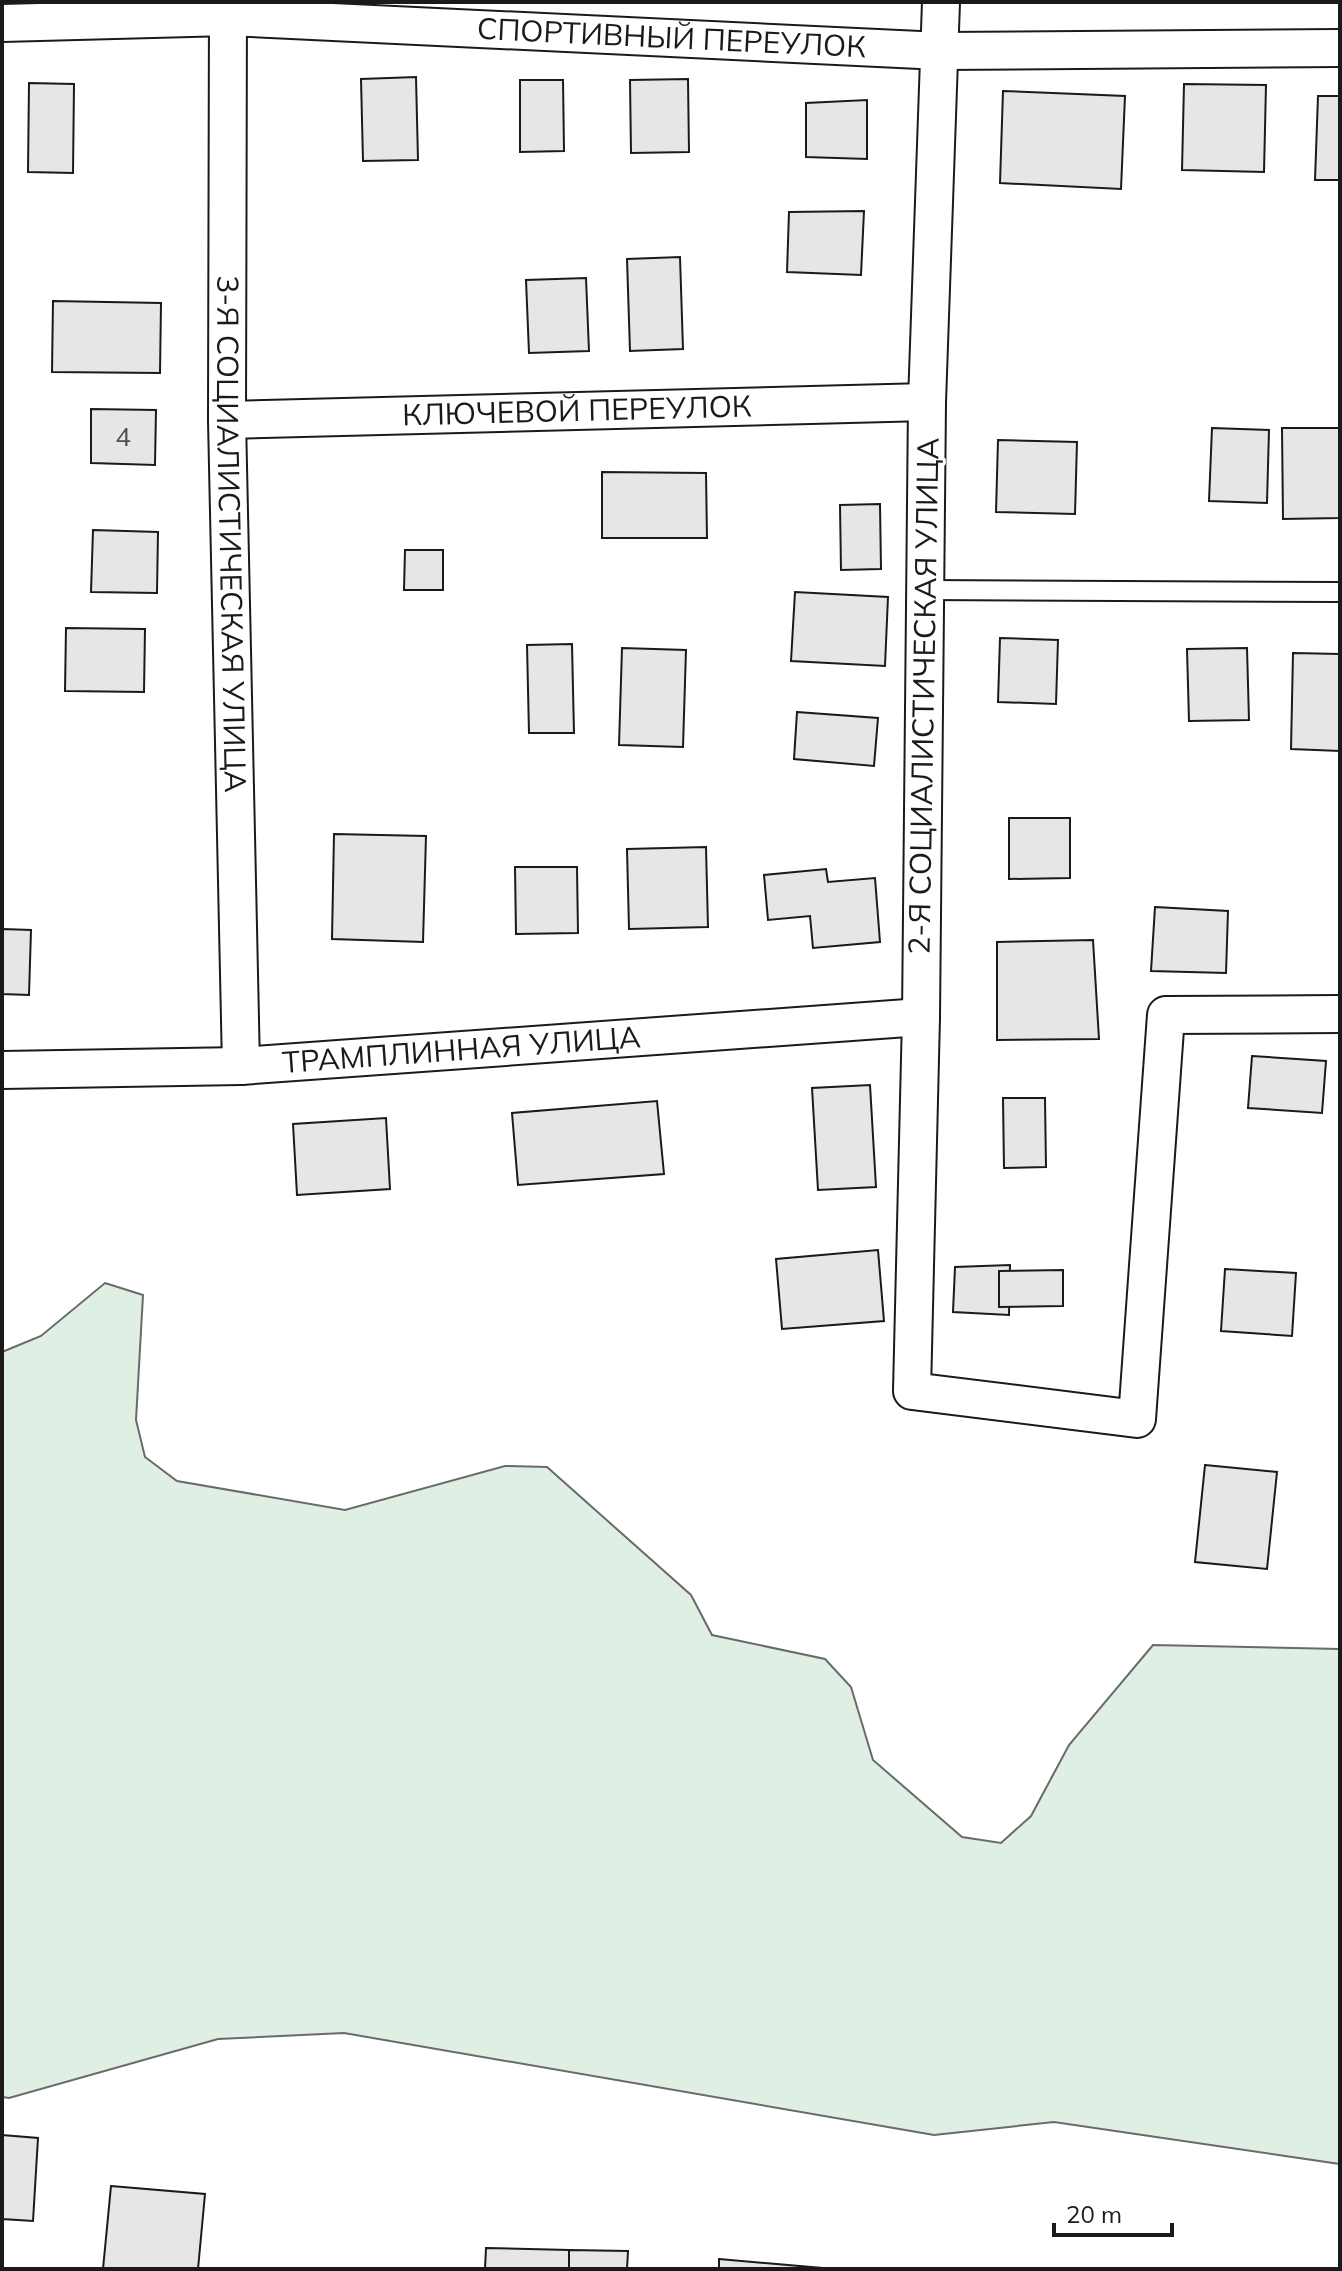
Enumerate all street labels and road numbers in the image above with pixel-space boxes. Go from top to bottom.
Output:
street label: СПОРТИВНЫЙ ПЕРЕУЛОК [476,9,867,65]
street label: 3-Я СОЦИАЛИСТИЧЕСКАЯ УЛИЦА [209,275,255,793]
street label: КЛЮЧЕВОЙ ПЕРЕУЛОК [402,387,752,433]
street label: 2-Я СОЦИАЛИСТИЧЕСКАЯ УЛИЦА [899,437,947,955]
street label: ТРАМПЛИННАЯ УЛИЦА [281,1017,642,1081]

